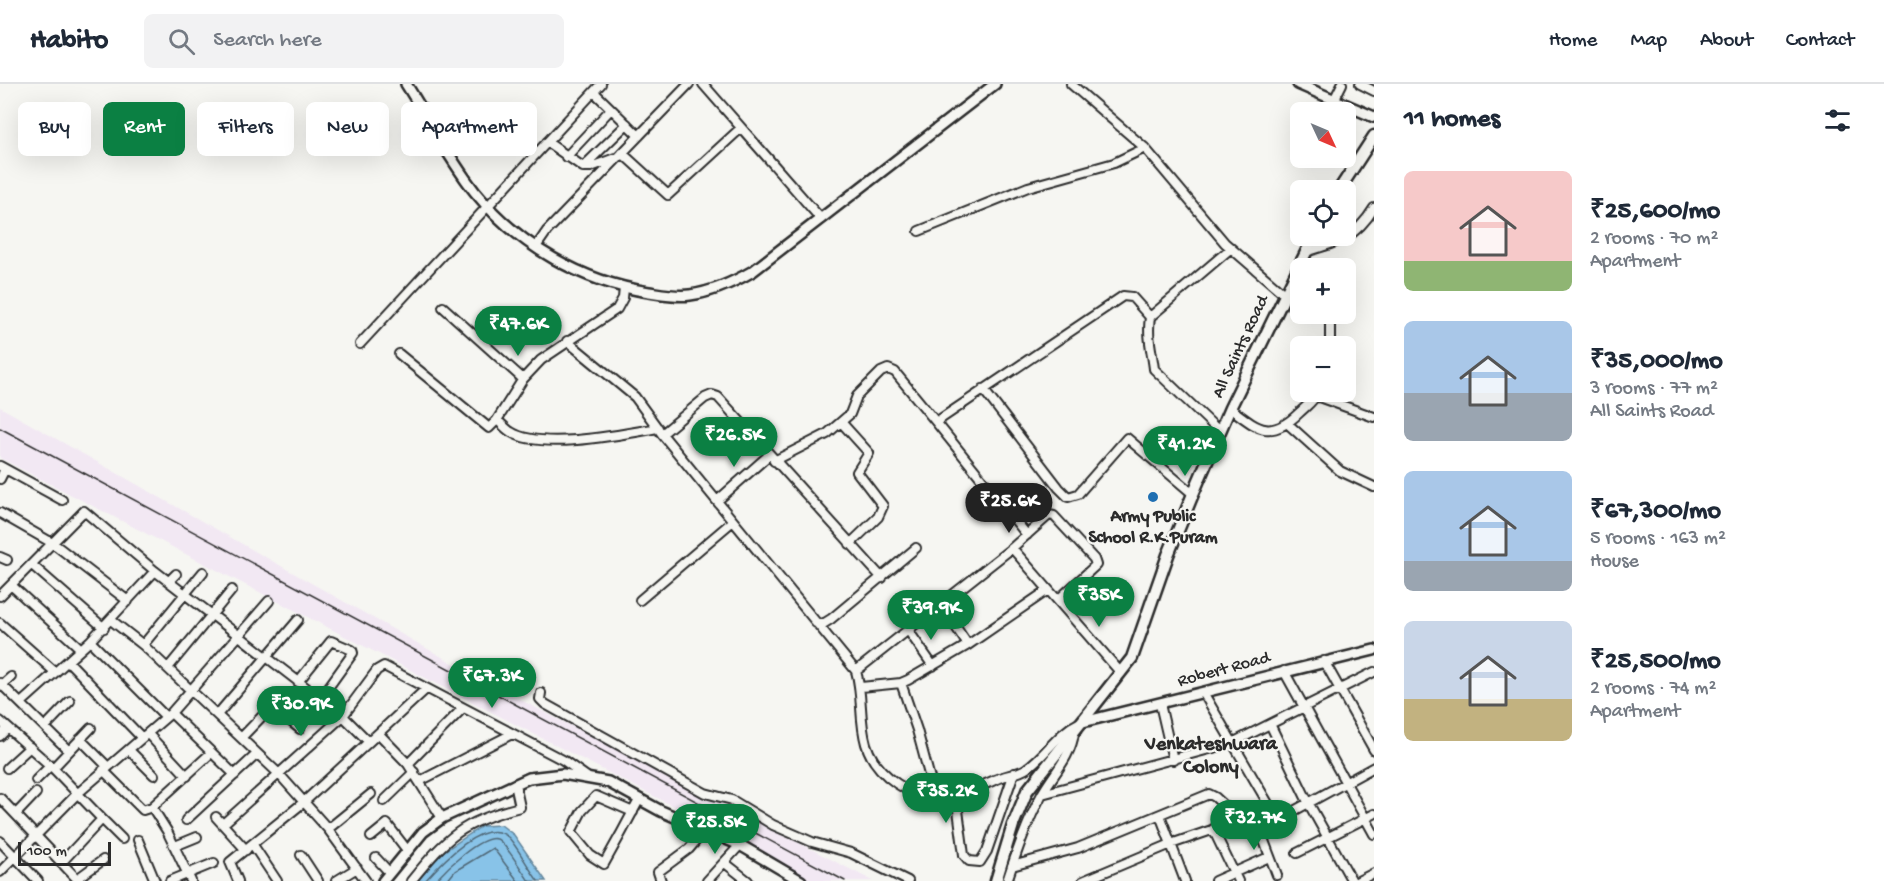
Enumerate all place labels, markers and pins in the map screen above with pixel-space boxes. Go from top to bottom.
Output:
pin: ₹47.6K [469,306,567,357]
pin: ₹26.5K [685,417,783,468]
pin: ₹41.2K [1136,426,1234,477]
pin: ₹25.6K [960,483,1058,534]
marker: Army Public School R.K.Puram [1146,490,1160,504]
place label: Army Public School R.K.Puram [1088,507,1218,549]
pin: ₹35K [1063,577,1135,628]
pin: ₹39.9K [882,590,980,641]
pin: ₹67.3K [443,658,541,709]
pin: ₹30.9K [252,686,350,737]
pin: ₹35.2K [897,773,995,824]
pin: ₹32.7K [1205,800,1303,851]
pin: ₹25.5K [666,804,764,855]

